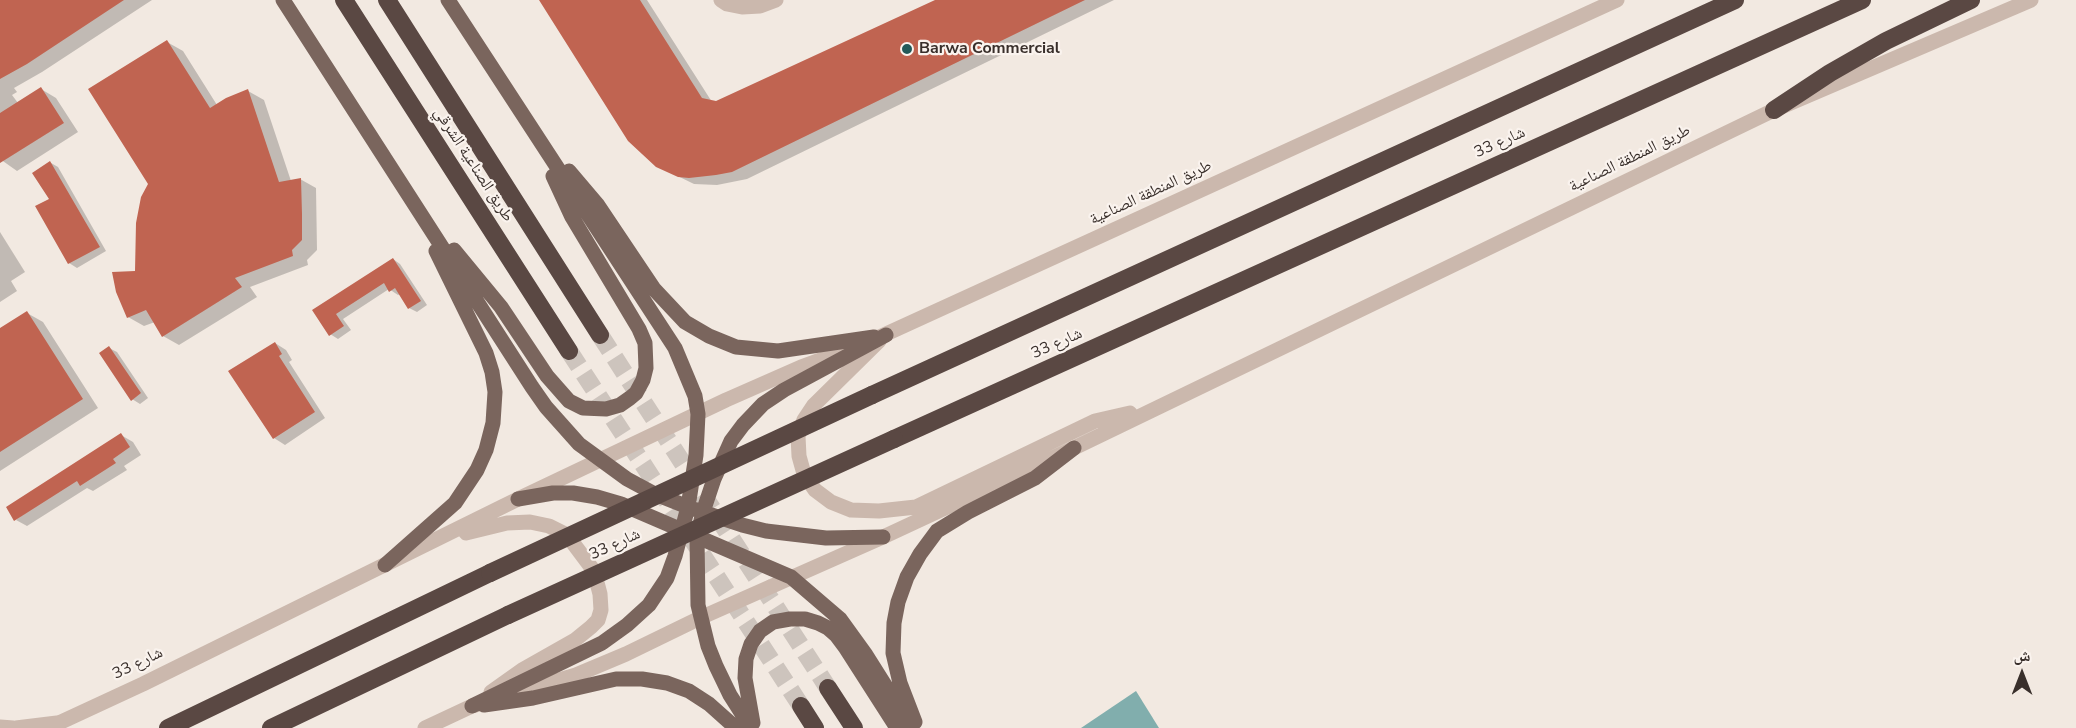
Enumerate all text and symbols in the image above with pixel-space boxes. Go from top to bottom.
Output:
place label: Barwa Commercial [919,39,1060,59]
marker: Barwa Commercial [900,42,914,56]
street label: طريق الصناعية الشرقي [429,104,517,226]
street label: طريق المنطقة الصناعية [1566,121,1694,197]
street label: شارع 33 [1472,123,1528,163]
street label: طريق المنطقة الصناعية [1087,156,1215,230]
street label: شارع 33 [1029,324,1085,364]
street label: شارع 33 [587,525,643,565]
street label: شارع 33 [110,644,166,684]
north arrow [1992,644,2052,704]
text: ش [2014,645,2030,667]

